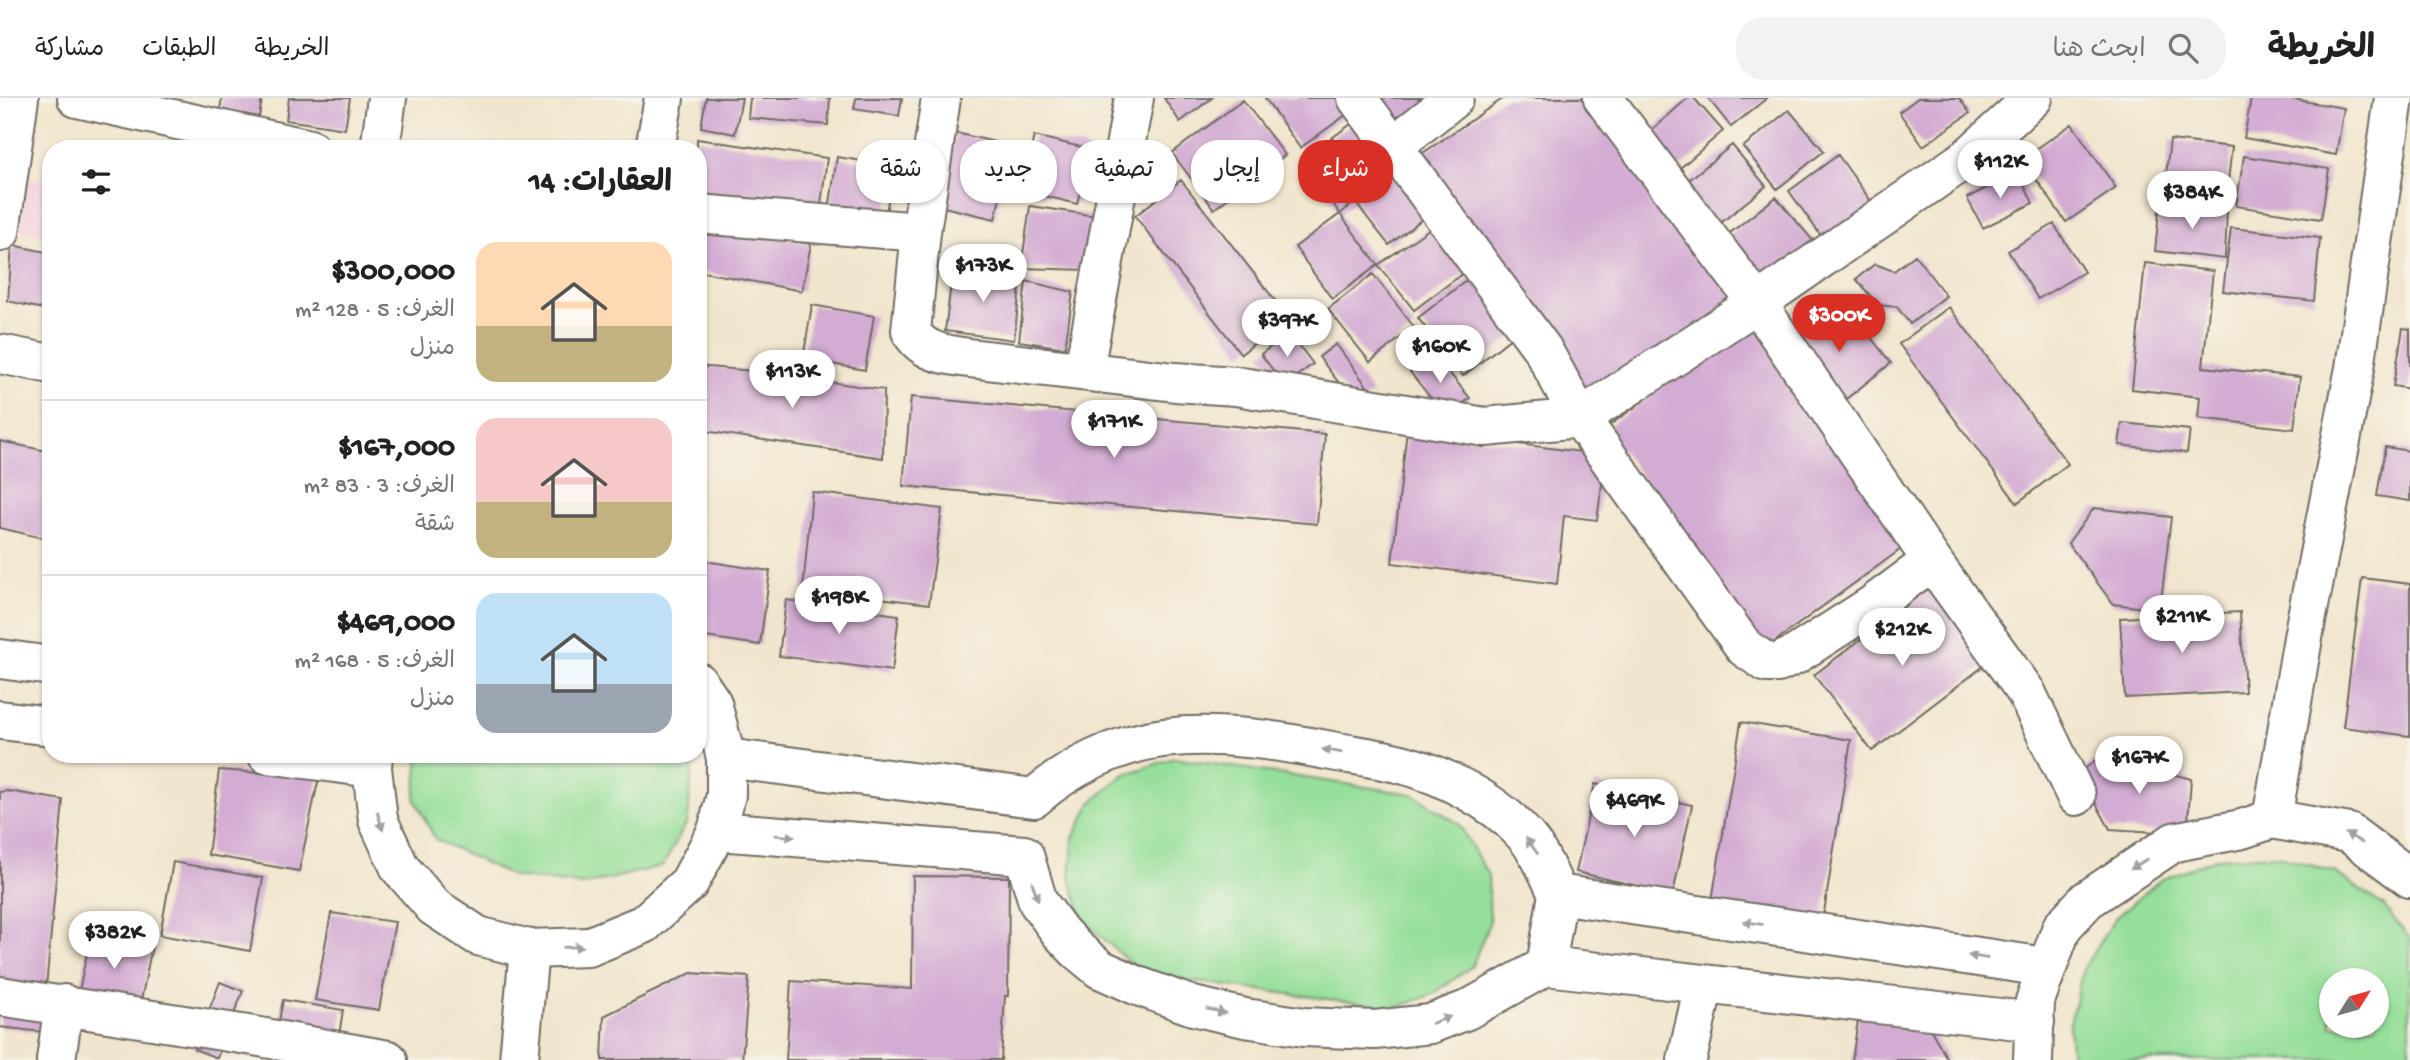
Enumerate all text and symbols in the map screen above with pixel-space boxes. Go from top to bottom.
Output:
search box [1736,17,2226,80]
icon: search [2164,29,2202,67]
text: الخريطة [2268,32,2375,70]
text: مشاركة [35,36,104,65]
text: الطبقات [142,36,217,65]
text: الخريطة [255,36,329,65]
text: ابحث هنا [2053,36,2146,67]
chip: شقة [856,140,946,203]
chip: جديد [960,140,1057,203]
chip: تصفية [1071,140,1177,203]
chip: إيجار [1191,140,1284,203]
chip: شراء [1298,140,1393,203]
pin: $112K [1951,140,2049,200]
text: $112K [1974,149,2026,176]
icon: filters [77,163,115,201]
text: العقارات: 14 [529,167,672,202]
pin: $384K [2143,172,2241,231]
text: $384K [2163,180,2221,207]
pin: $173K [934,244,1032,304]
text: $173K [955,253,1011,280]
text: $300,000 [331,256,455,291]
icon: home [532,270,616,354]
pin: $300K [1790,294,1888,354]
text: الغرف: 5 · 128 m² [295,298,455,325]
pin: $397K [1238,300,1336,359]
text: $300K [1808,303,1870,330]
text: $397K [1258,308,1316,335]
pin: $160K [1391,326,1489,385]
text: $160K [1411,334,1469,361]
text: منزل [410,336,455,363]
pin: $113K [743,350,841,410]
text: $113K [765,359,819,386]
pin: $171K [1065,400,1163,460]
text: $171K [1087,409,1141,436]
text: $167,000 [338,432,455,467]
icon: home [532,446,616,530]
text: الغرف: 3 · 83 m² [304,474,455,501]
text: شقة [415,512,455,539]
pin: $198K [790,576,888,636]
text: $198K [811,585,867,612]
pin: $211K [2133,596,2231,655]
text: $211K [2156,604,2208,631]
text: $469,000 [337,607,455,642]
pin: $212K [1853,608,1951,668]
text: $212K [1875,617,1929,644]
icon: home [532,621,616,705]
text: الغرف: 5 · 168 m² [295,649,455,676]
text: منزل [410,687,455,714]
pin: $167K [2090,736,2188,796]
one-way arrow [1321,745,1343,756]
text: $167K [2111,745,2167,772]
pin: $469K [1585,780,1683,839]
text: $469K [1605,788,1663,815]
one-way arrow [376,811,386,832]
one-way arrow [774,831,796,842]
one-way arrow [2345,832,2364,845]
one-way arrow [1525,837,1539,855]
one-way arrow [2130,857,2149,870]
one-way arrow [1030,880,1041,901]
pin: $382K [65,912,163,971]
one-way arrow [1742,917,1764,928]
text: $382K [85,920,143,947]
one-way arrow [562,942,584,953]
one-way arrow [1967,951,1989,962]
north arrow [2319,968,2389,1038]
map controls [2319,968,2389,1038]
one-way arrow [1206,1006,1228,1017]
one-way arrow [1431,1014,1452,1025]

